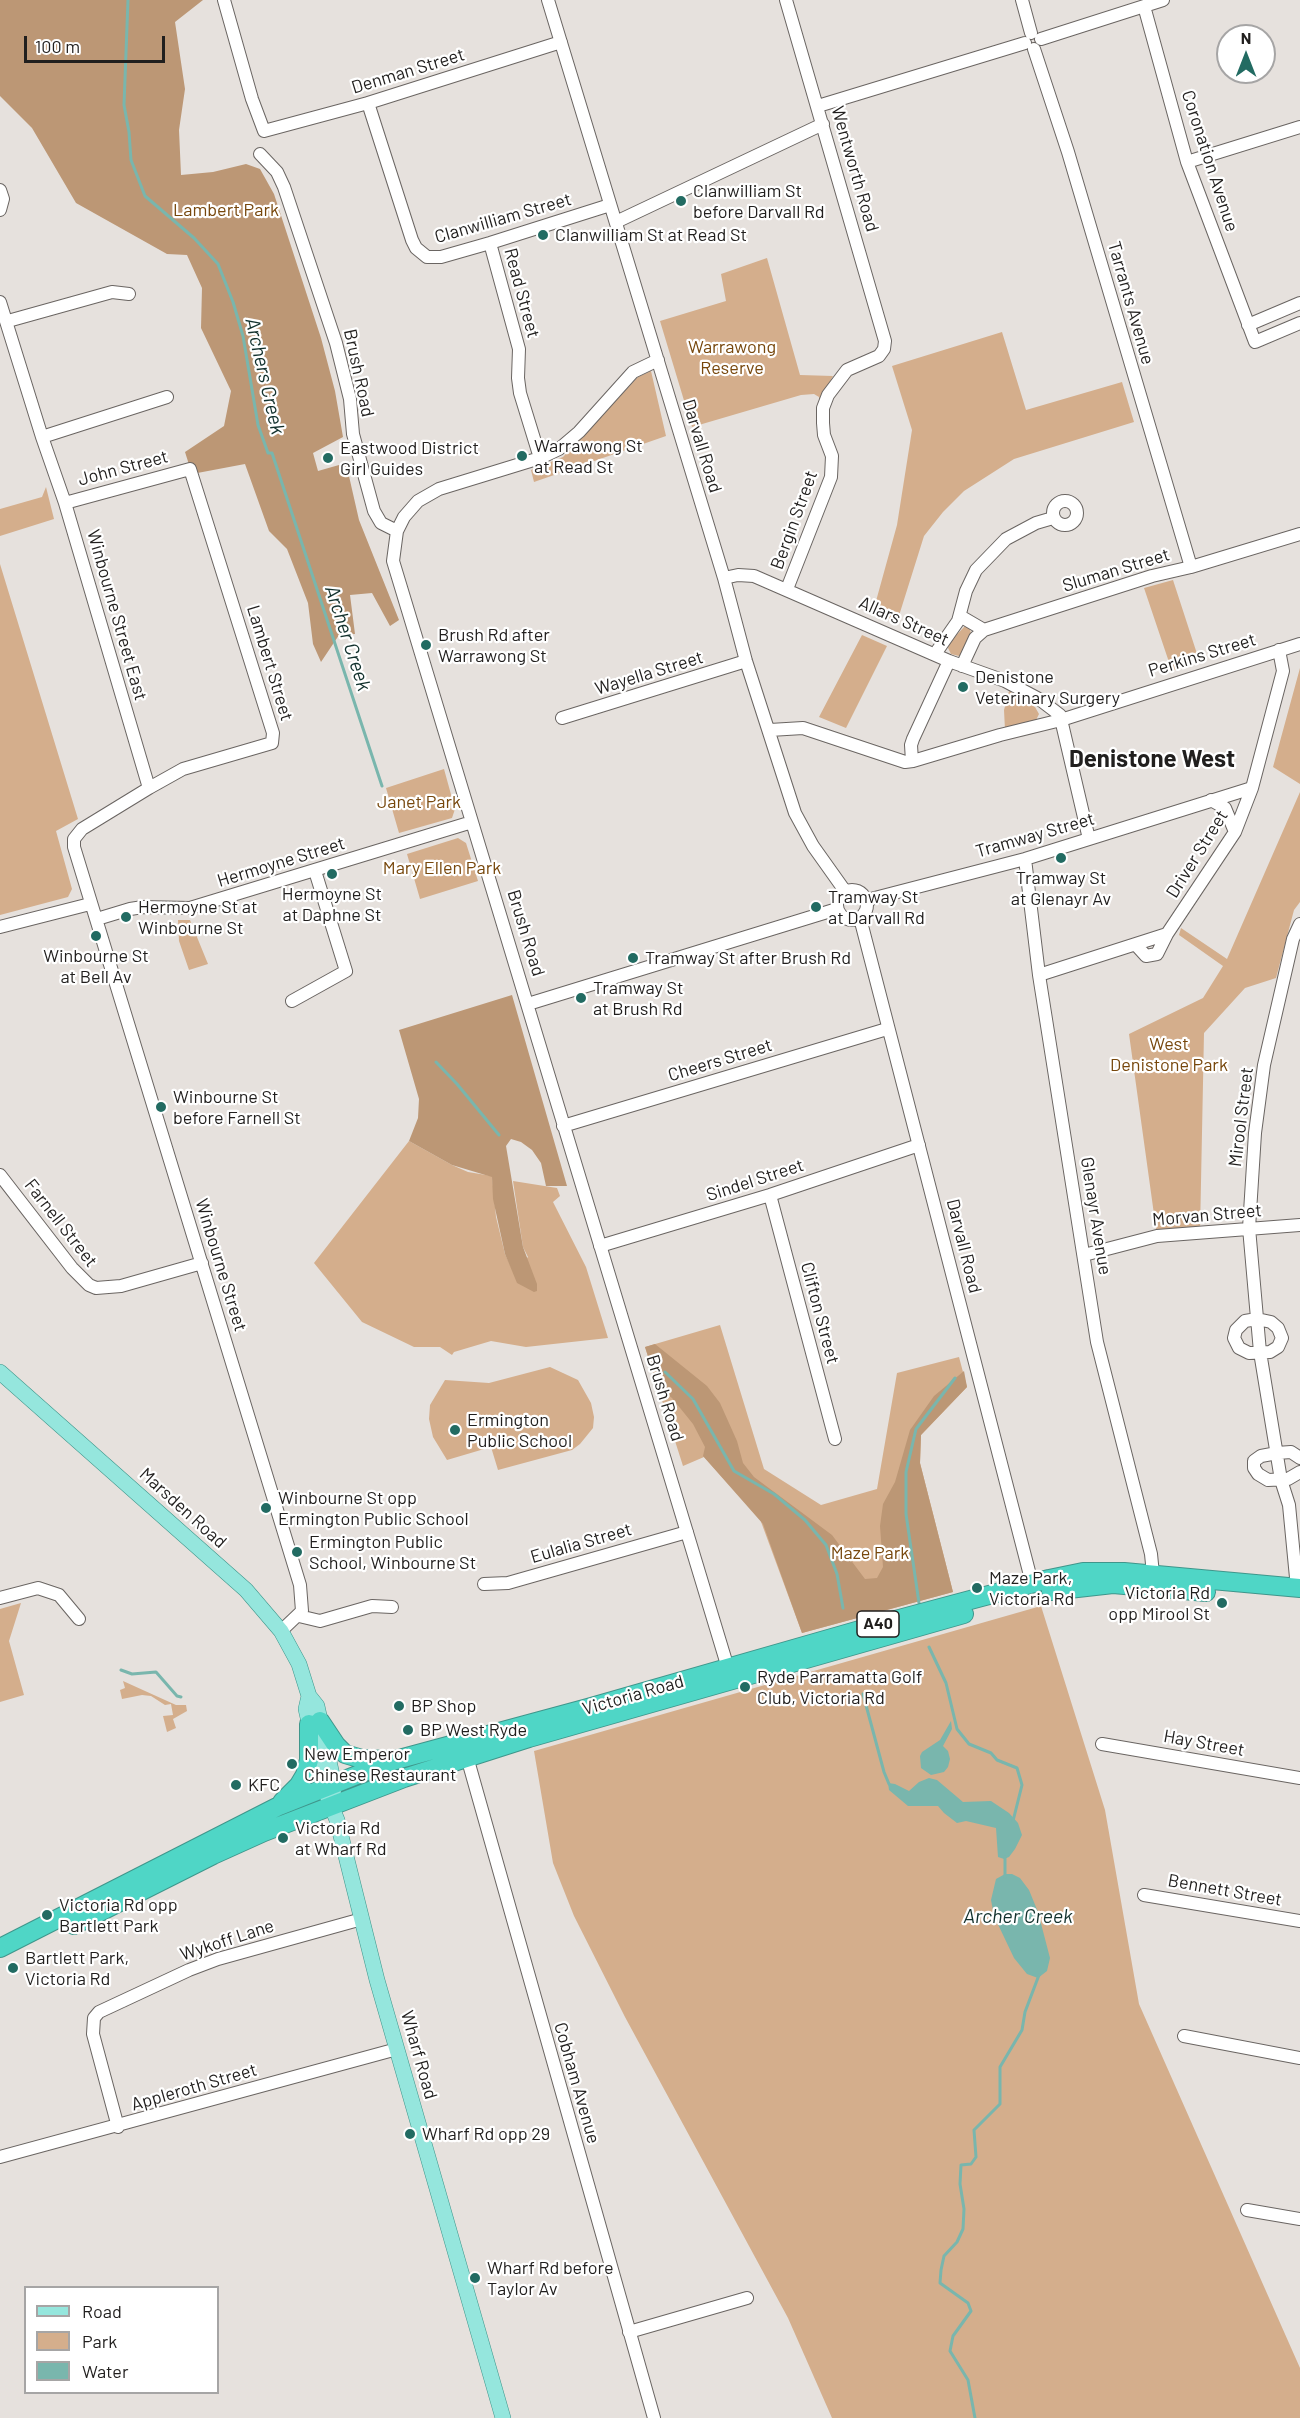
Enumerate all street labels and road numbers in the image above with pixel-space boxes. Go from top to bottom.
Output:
street label: Denman Street [349,44,467,98]
street label: Coronation Avenue [1177,88,1243,234]
street label: Wentworth Road [827,104,883,234]
street label: Clanwilliam Street [432,188,574,248]
street label: Tarrants Avenue [1103,239,1159,367]
street label: Read Street [500,246,544,340]
street label: Brush Road [339,327,379,419]
street label: Darvall Road [678,397,726,495]
street label: John Street [76,446,170,490]
street label: Bergin Street [766,467,822,573]
street label: Winbourne Street East [82,527,152,703]
street label: Sluman Street [1060,543,1172,597]
street label: Allars Street [856,592,952,650]
street label: Lambert Street [242,603,298,723]
street label: Perkins Street [1146,628,1258,682]
street label: Wayella Street [592,646,706,700]
street label: Driver Street [1162,806,1232,902]
street label: Tramway Street [973,808,1097,862]
street label: Hermoyne Street [215,832,347,892]
street label: Brush Road [503,887,549,979]
street label: Cheers Street [665,1034,775,1086]
street label: Mirool Street [1224,1066,1258,1168]
street label: Sindel Street [704,1154,806,1206]
street label: Glenayr Avenue [1076,1155,1116,1277]
street label: Farnell Street [20,1175,102,1271]
street label: Winbourne Street [191,1196,251,1334]
street label: Darvall Road [942,1197,986,1295]
street label: Morvan Street [1151,1199,1263,1231]
street label: Clifton Street [796,1260,844,1366]
street label: Brush Road [642,1352,688,1444]
street label: Marsden Road [135,1463,231,1553]
street label: Eulalia Street [528,1518,634,1568]
road number: A40 [857,1611,899,1637]
street label: Victoria Road [580,1670,686,1720]
street label: Hay Street [1162,1725,1246,1761]
street label: Bennett Street [1166,1869,1284,1911]
street label: Wykoff Lane [177,1915,277,1965]
street label: Wharf Road [396,2008,442,2102]
street label: Cobham Avenue [549,2020,605,2146]
street label: Appleroth Street [129,2059,259,2115]

